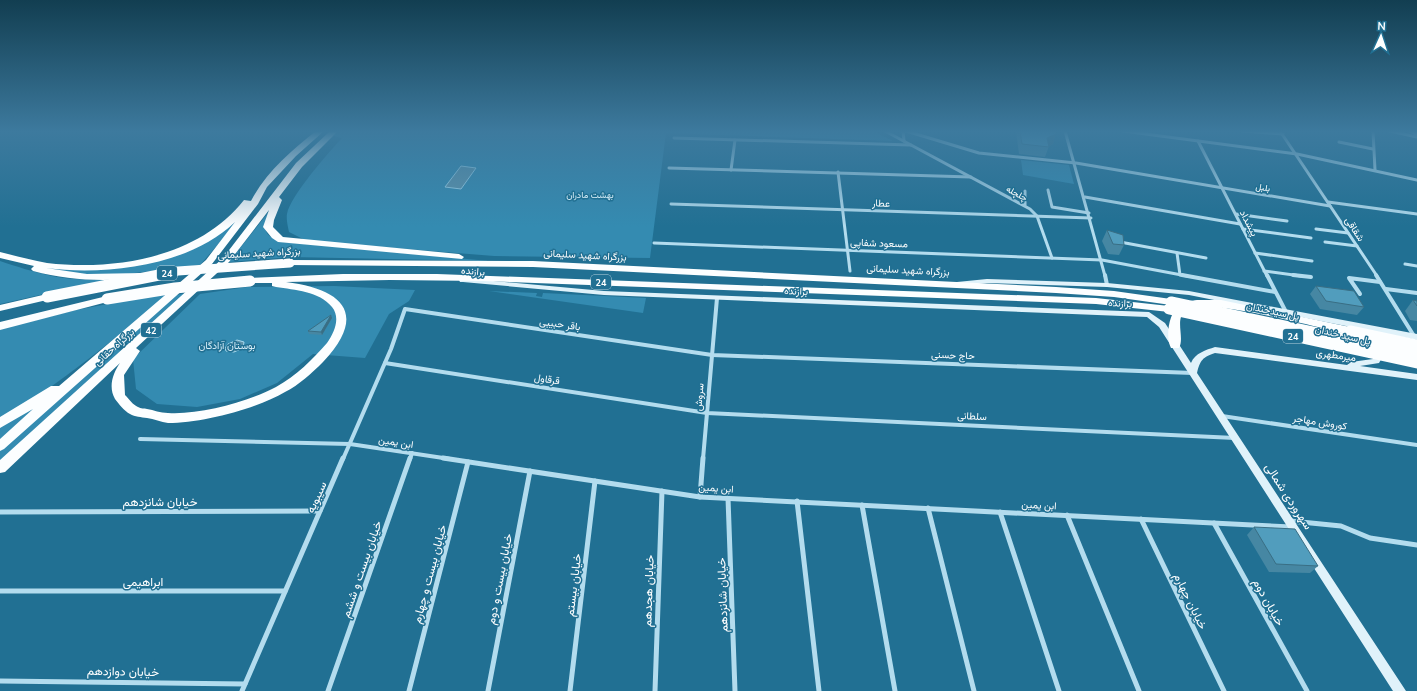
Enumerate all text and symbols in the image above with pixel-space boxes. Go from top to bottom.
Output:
north arrow [1361,16,1401,56]
text: N [1377,19,1386,33]
street label: بلبل [1255,180,1272,194]
street label: چلچله [1004,183,1030,204]
park label: بهشت مادران [566,189,614,201]
street label: عطار [871,196,890,210]
street label: پیشداد [1236,208,1261,239]
street label: شقاقی [1342,214,1368,244]
street label: مسعود شفاپی [850,235,908,252]
street label: بزرگراه شهید سلیمانی [217,244,301,262]
street label: بزرگراه شهید سلیمانی [543,246,627,264]
street label: بزرگراه شهید سلیمانی [866,261,950,279]
street label: برازنده [460,263,486,279]
road number: 24 [157,266,177,280]
road number: 24 [591,275,611,289]
street label: برازنده [784,284,808,298]
street label: برازنده [1108,296,1132,310]
street label: پل سیدخندان [1245,299,1301,324]
street label: باقر حبیبی [539,315,581,333]
street label: پل سید خندان [1314,322,1372,349]
road number: 42 [141,323,161,337]
street label: بزرگراه حقانی [91,325,137,369]
road number: 24 [1283,329,1303,343]
park label: بوستان آزادگان [199,339,256,352]
street label: میرمطهری [1315,346,1357,364]
street label: حاج حسنی [931,348,975,362]
street label: قرقاول [533,371,561,388]
street label: سروش [691,382,707,411]
street label: سلطانی [957,409,987,423]
street label: کوروش مهاجر [1291,411,1348,433]
street label: ابن یمین [378,433,414,451]
street label: سهروردی شمالی [1261,460,1316,533]
street label: سیبویه [302,479,331,516]
street label: ابن یمین [698,480,734,496]
street label: خیابان شانزدهم [123,494,197,510]
street label: ابن یمین [1021,498,1057,512]
street label: خیابان بیست و ششم [337,519,386,620]
street label: خیابان بیست و چهارم [409,523,450,625]
street label: خیابان بیست و دوم [483,532,516,626]
street label: خیابان بیستم [562,553,585,618]
street label: خیابان هجدهم [639,555,658,627]
street label: خیابان شانزدهم [713,557,732,633]
street label: خیابان چهارم [1170,570,1211,632]
street label: ابراهیمی [123,574,163,590]
street label: خیابان دوم [1249,576,1288,629]
street label: خیابان دوازدهم [87,663,159,680]

